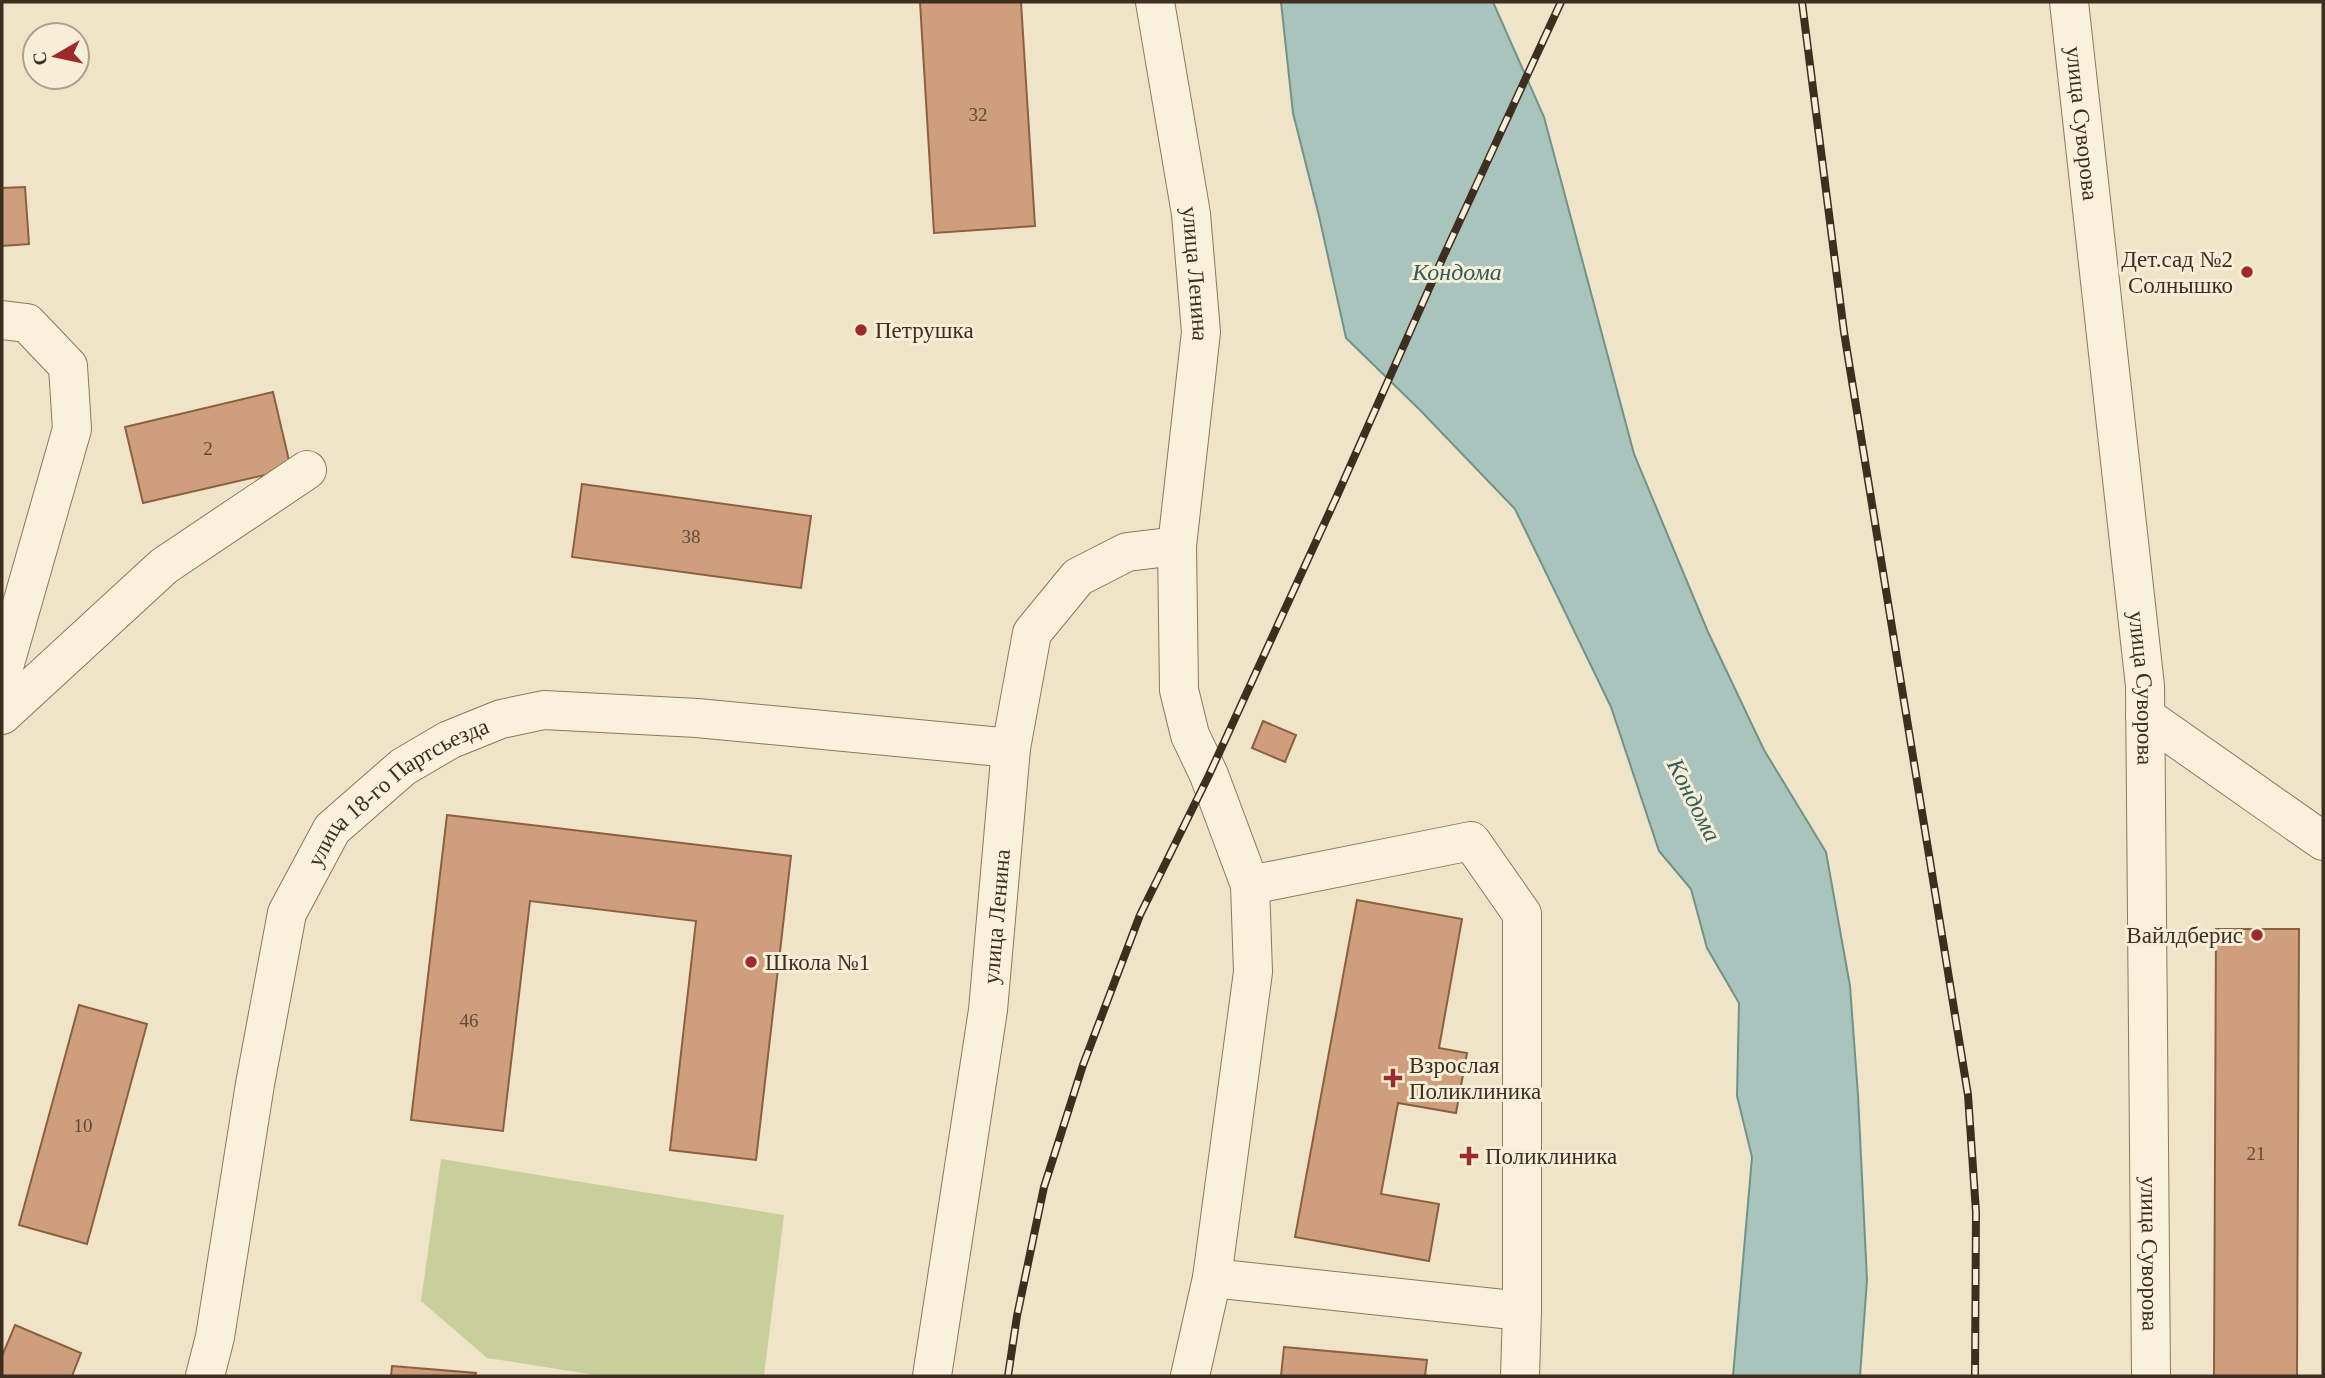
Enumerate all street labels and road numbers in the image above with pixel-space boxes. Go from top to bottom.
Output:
street label: улица Суворова [2061,45,2103,202]
street label: улица Ленина [1177,204,1214,343]
street label: улица Суворова [2124,609,2158,765]
street label: улица 18-го Партсьезда [302,713,492,871]
street label: улица Ленина [978,848,1015,985]
street label: улица Суворова [2137,1176,2163,1331]

